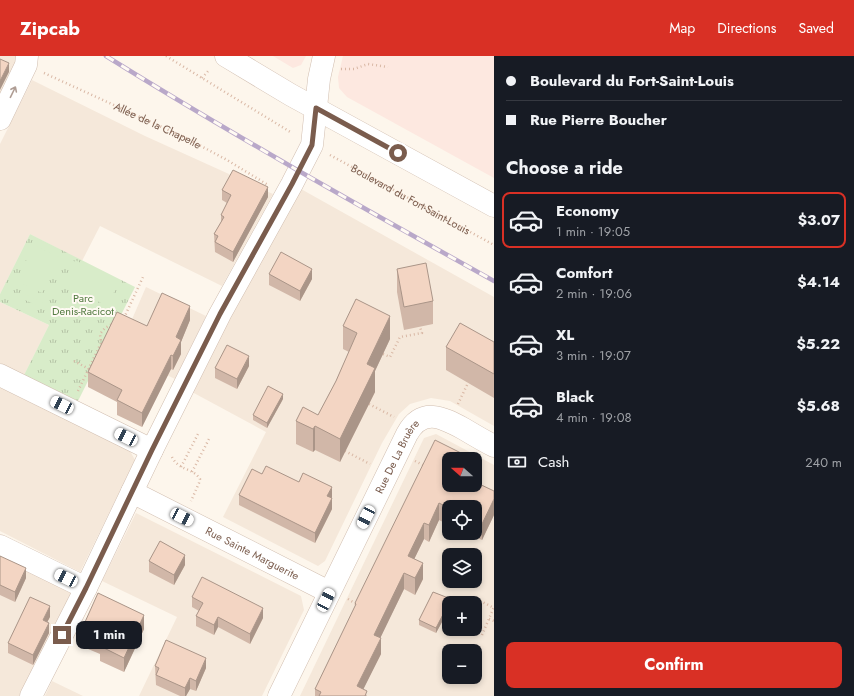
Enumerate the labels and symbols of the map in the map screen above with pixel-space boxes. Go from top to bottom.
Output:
one-way arrow [10,86,17,98]
street label: Allée de la Chapelle [111,98,204,153]
route start [389,144,407,162]
street label: Boulevard du Fort-Saint-Louis [348,160,474,239]
park label: Parc Denis-Racicot [52,290,114,319]
car [49,394,75,416]
street label: Rue De La Bruère [371,415,423,496]
car [113,426,139,448]
north arrow [442,452,482,492]
car [355,504,377,530]
car [169,506,195,528]
street label: Rue Sainte Marguerite [203,523,302,584]
car [53,567,79,589]
car [315,587,337,613]
callout: 1 min [76,621,142,649]
route end [53,626,71,644]

